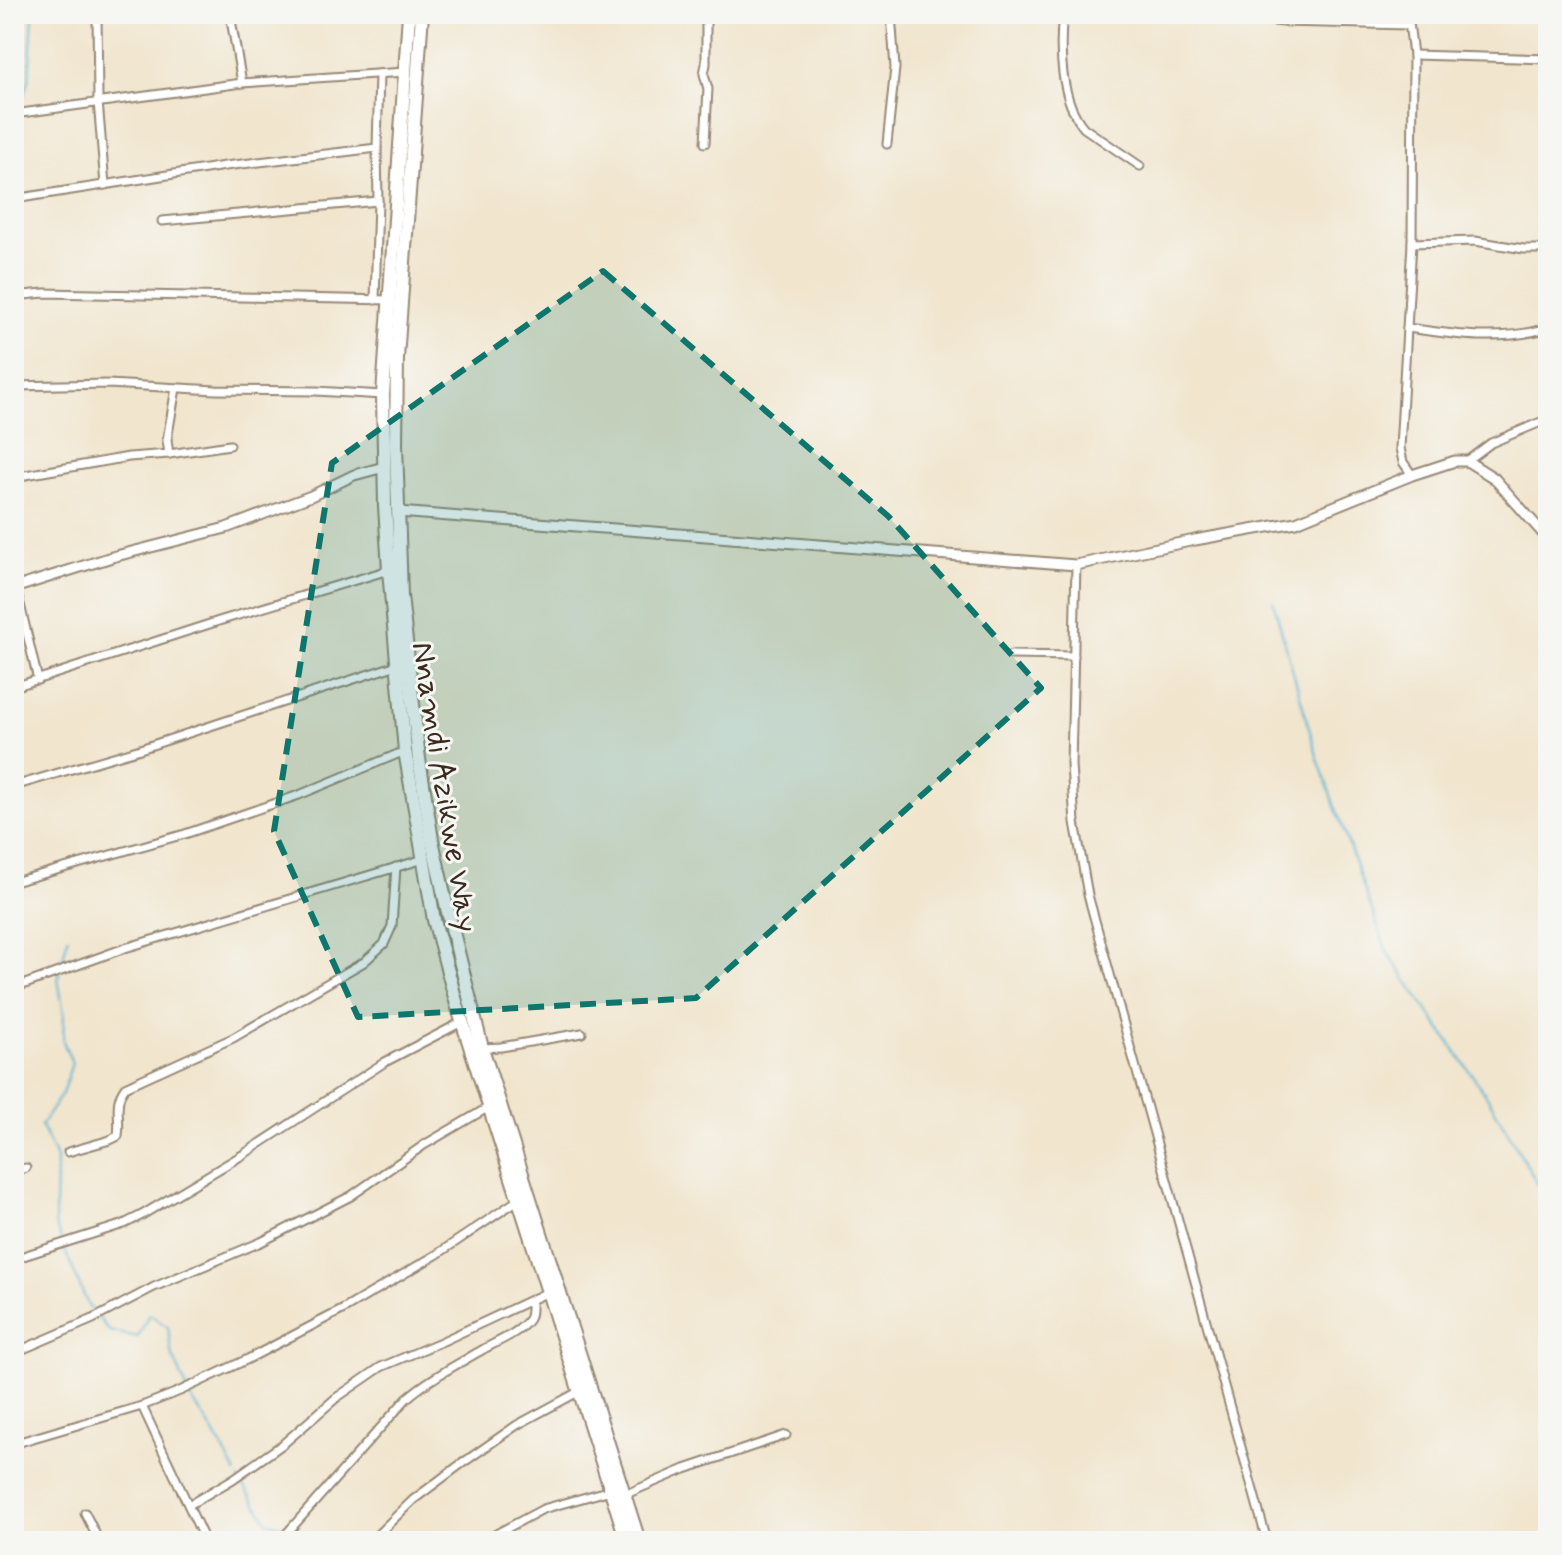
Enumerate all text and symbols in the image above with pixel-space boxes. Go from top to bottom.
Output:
street label: Nnamdi Azikwe Way [400,639,488,935]

